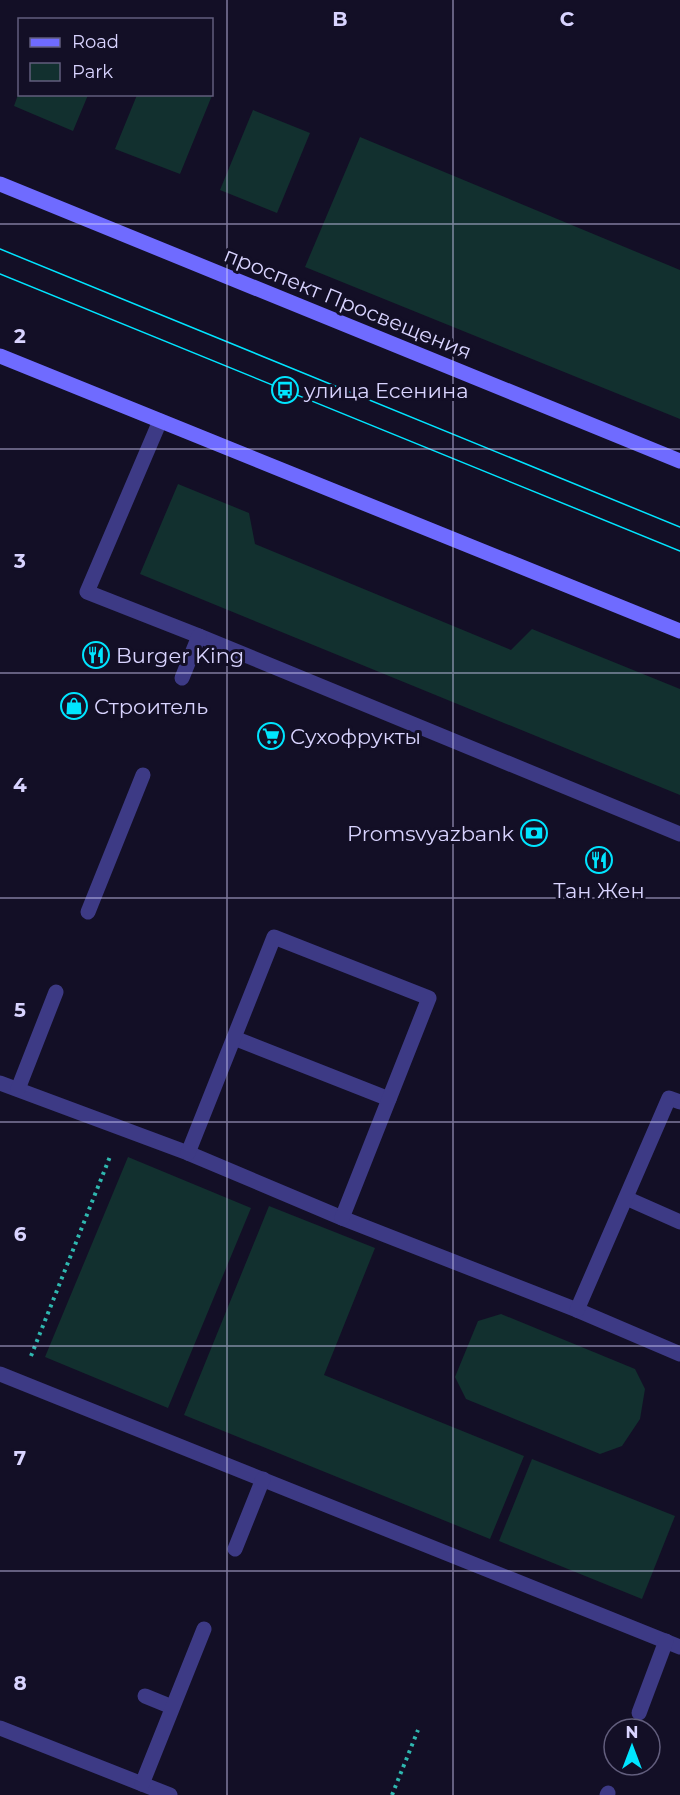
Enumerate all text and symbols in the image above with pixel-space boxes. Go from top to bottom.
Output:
text: B [332,7,348,31]
text: C [560,7,575,31]
legend [18,18,213,96]
text: Road [72,31,119,53]
text: Park [72,61,113,83]
street label: проспект Просвещения [221,242,475,364]
text: 2 [14,324,26,348]
bus stop icon: улица Есенина [270,375,300,405]
place label: улица Есенина [303,378,468,403]
text: 3 [13,549,26,573]
restaurant icon: Burger King [81,640,111,670]
place label: Burger King [116,643,244,668]
shop icon: Строитель [59,691,89,721]
place label: Строитель [94,694,208,719]
supermarket icon: Сухофрукты [256,721,286,751]
place label: Сухофрукты [290,724,421,749]
text: 4 [13,773,27,797]
bank icon: Promsvyazbank [519,818,549,848]
place label: Promsvyazbank [347,821,514,846]
restaurant icon: Тан Жен [584,845,614,875]
place label: Тан Жен [553,878,645,903]
text: 5 [14,998,26,1022]
text: 6 [14,1222,27,1246]
text: 7 [14,1446,26,1470]
text: 8 [13,1671,27,1695]
north arrow [602,1717,662,1777]
text: N [626,1723,638,1742]

